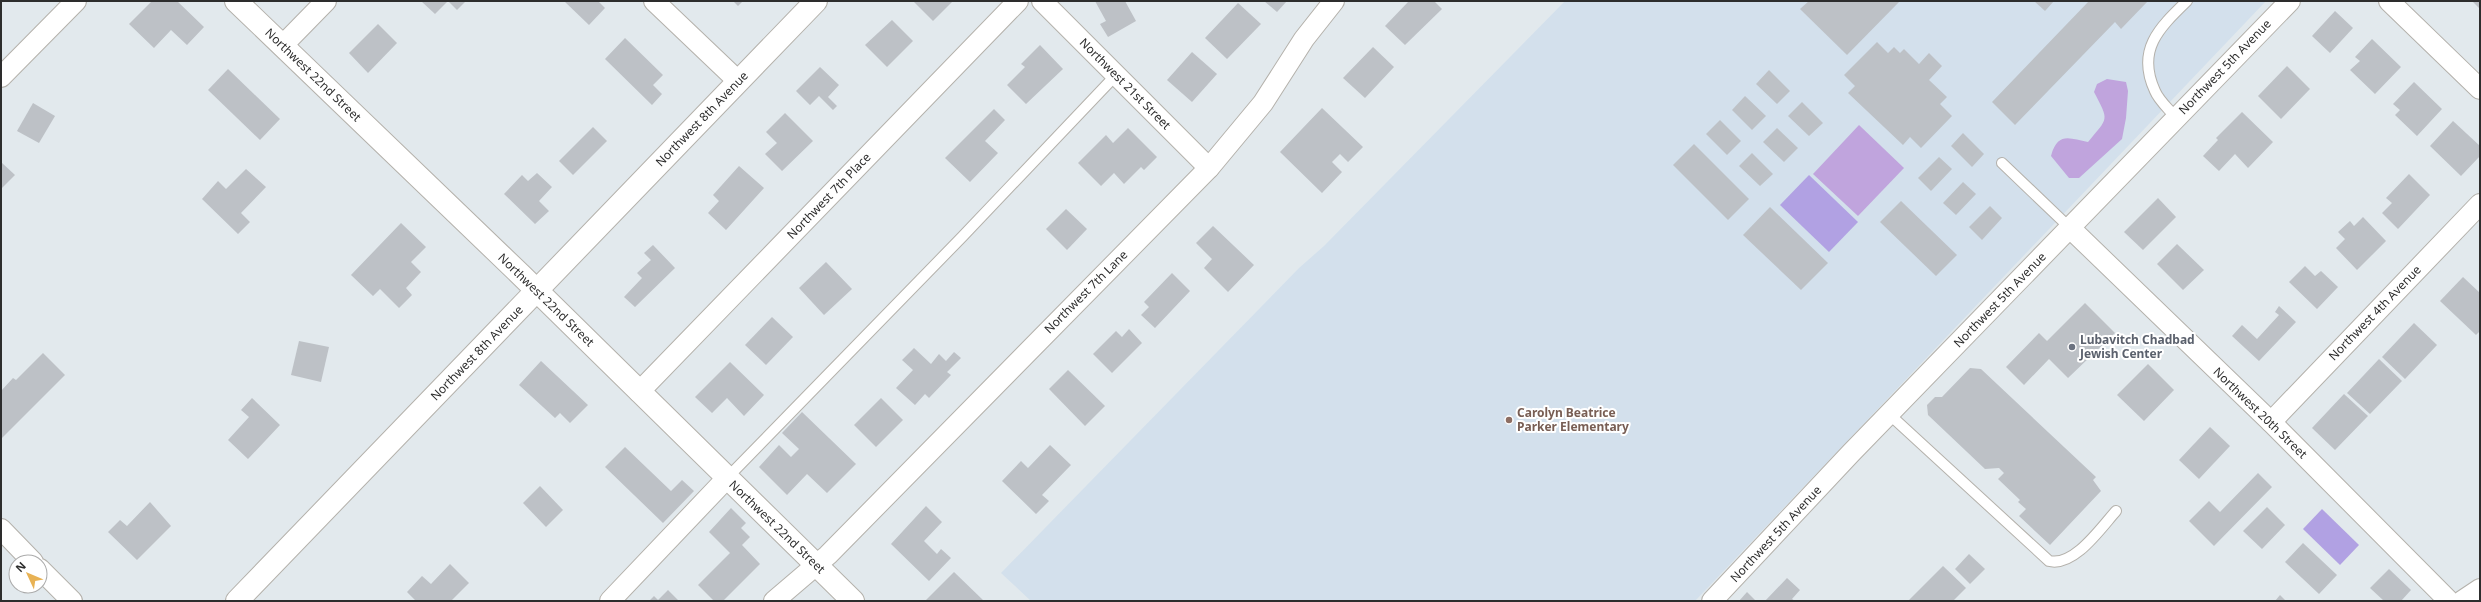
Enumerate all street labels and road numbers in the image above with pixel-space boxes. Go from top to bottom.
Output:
street label: Northwest 5th Avenue [2175,15,2275,118]
street label: Northwest 22nd Street [262,24,366,126]
street label: Northwest 21st Street [1076,34,1175,134]
street label: Northwest 8th Avenue [652,67,752,170]
street label: Northwest 7th Place [783,149,874,243]
street label: Northwest 7th Lane [1040,246,1131,337]
street label: Northwest 5th Avenue [1950,248,2050,351]
street label: Northwest 22nd Street [495,249,599,351]
street label: Northwest 4th Avenue [2325,261,2425,364]
street label: Northwest 8th Avenue [427,301,527,404]
street label: Northwest 20th Street [2210,363,2312,462]
street label: Northwest 22nd Street [726,476,830,578]
street label: Northwest 5th Avenue [1726,481,1825,586]

